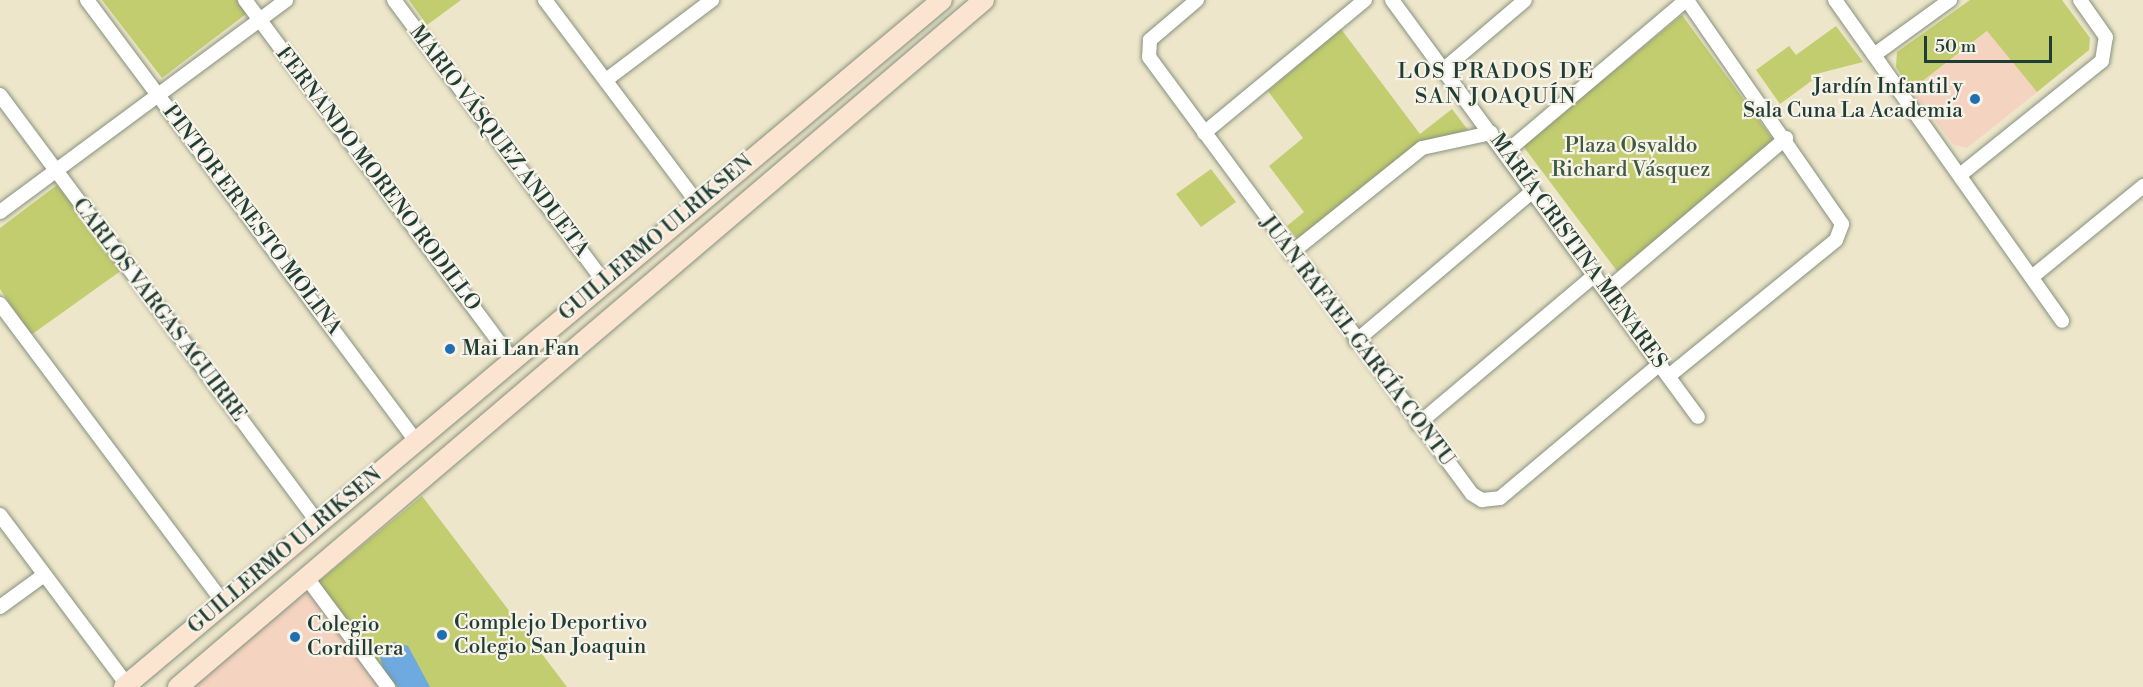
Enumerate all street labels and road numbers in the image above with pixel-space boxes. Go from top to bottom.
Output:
street label: MARIO VÁSQUEZ ANDUETA [404,20,594,262]
street label: FERNANDO MORENO RODILLO [270,42,486,316]
street label: PINTOR ERNESTO MOLINA [157,100,347,340]
street label: MARÍA CRISTINA MENARES [1484,129,1672,373]
street label: GUILLERMO ULRIKSEN [554,150,758,326]
street label: CARLOS VARGAS AGUIRRE [67,193,251,427]
street label: JUAN RAFAEL GARCÍA CONTU [1255,211,1459,471]
street label: GUILLERMO ULRIKSEN [183,463,387,639]

